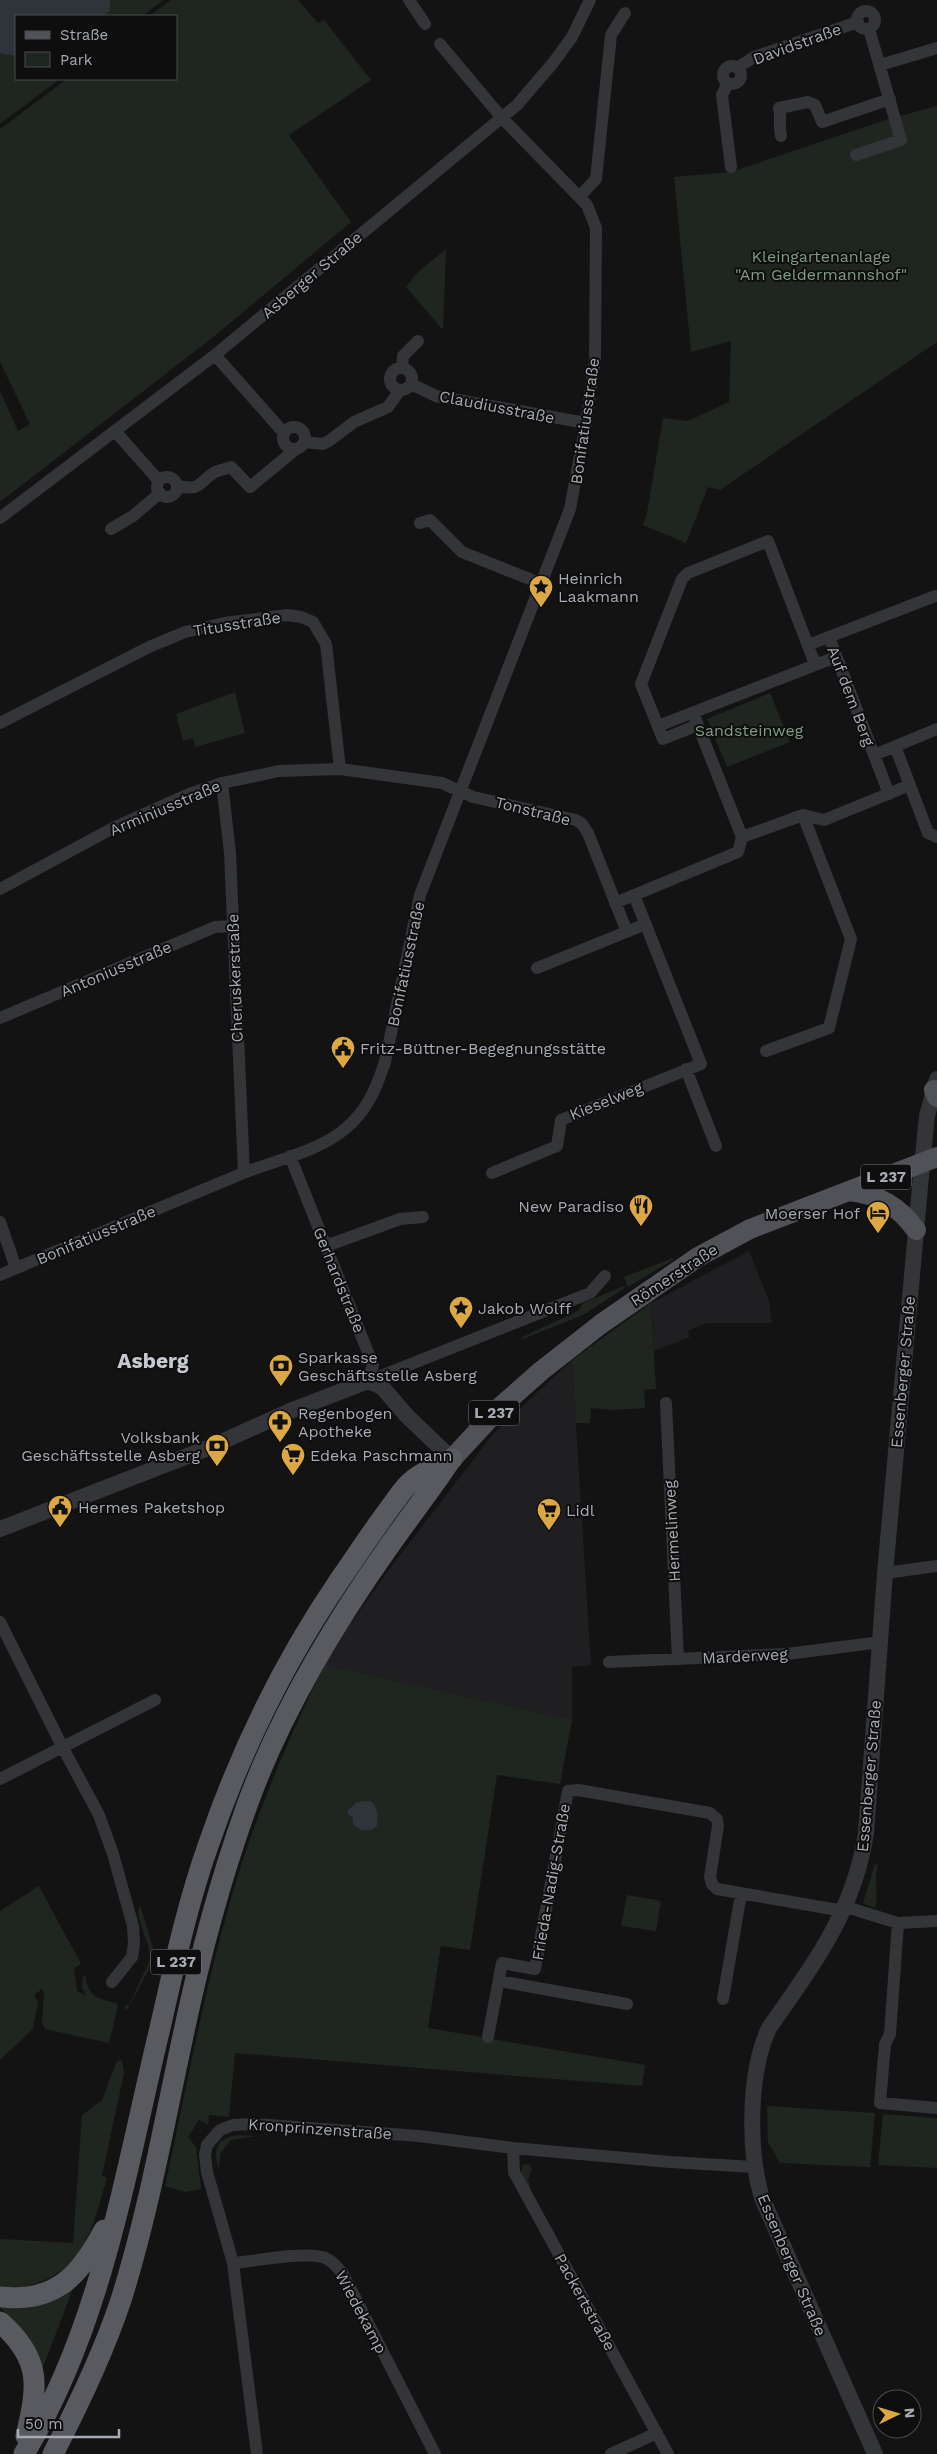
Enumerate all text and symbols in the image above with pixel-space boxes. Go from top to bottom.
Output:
legend [15,15,178,80]
street label: Davidstraße [750,19,844,69]
text: Straße [60,26,108,44]
text: Park [60,51,93,69]
street label: Asberger Straße [258,228,366,322]
park label: Kleingartenanlage "Am Geldermannshof" [735,247,907,284]
street label: Bonifatiusstraße [567,356,603,486]
street label: Claudiusstraße [438,387,556,427]
place label: Heinrich Laakmann [558,569,639,606]
place icon: Heinrich Laakmann [528,574,554,608]
street label: Titusstraße [192,608,282,640]
street label: Auf dem Berg [823,643,879,749]
park label: Sandsteinweg [695,721,804,740]
street label: Arminiusstraße [107,776,223,840]
street label: Tonstraße [493,792,573,830]
street label: Bonifatiusstraße [383,900,429,1028]
street label: Cheruskerstraße [223,913,247,1043]
street label: Antoniusstraße [58,937,174,1001]
public building icon: Fritz-Büttner-Begegnungsstätte [330,1035,356,1069]
place label: Fritz-Büttner-Begegnungsstätte [360,1039,606,1058]
street label: Kieselweg [567,1078,646,1124]
road number: L 237 [861,1164,911,1190]
restaurant icon: New Paradiso [628,1193,654,1227]
place label: New Paradiso [518,1197,624,1216]
hotel icon: Moerser Hof [865,1200,891,1234]
street label: Bonifatiusstraße [34,1201,158,1269]
place label: Moerser Hof [765,1204,861,1223]
street label: Gerhardstraße [309,1224,369,1336]
street label: Römerstraße [627,1240,721,1310]
place icon: Jakob Wolff [448,1295,474,1329]
street label: Essenberger Straße [887,1295,919,1449]
place label: Jakob Wolff [478,1299,572,1318]
district label: Asberg [117,1348,189,1373]
place label: Sparkasse Geschäftsstelle Asberg [298,1348,477,1385]
bank icon: Sparkasse Geschäftsstelle Asberg [268,1353,294,1387]
road number: L 237 [469,1400,519,1426]
place label: Regenbogen Apotheke [298,1404,393,1441]
pharmacy icon: Regenbogen Apotheke [267,1409,293,1443]
place label: Volksbank Geschäftsstelle Asberg [21,1428,200,1465]
bank icon: Volksbank Geschäftsstelle Asberg [204,1433,230,1467]
supermarket icon: Edeka Paschmann [280,1442,306,1476]
place label: Edeka Paschmann [310,1446,452,1465]
street label: Hermelinweg [660,1479,684,1582]
public building icon: Hermes Paketshop [47,1494,73,1528]
supermarket icon: Lidl [536,1497,562,1531]
place label: Hermes Paketshop [78,1498,225,1517]
place label: Lidl [566,1501,595,1520]
street label: Marderweg [702,1644,789,1668]
street label: Essenberger Straße [853,1699,885,1853]
street label: Frieda-Nadig-Straße [528,1802,574,1962]
road number: L 237 [151,1950,201,1974]
street label: Kronprinzenstraße [247,2114,393,2144]
street label: Essenberger Straße [753,2191,831,2339]
street label: Packertstraße [550,2250,620,2354]
street label: Wiedekamp [331,2267,391,2357]
north arrow [872,2389,922,2439]
scale bar [18,2406,119,2438]
text: N [902,2407,918,2419]
text: 50 m [25,2415,62,2433]

